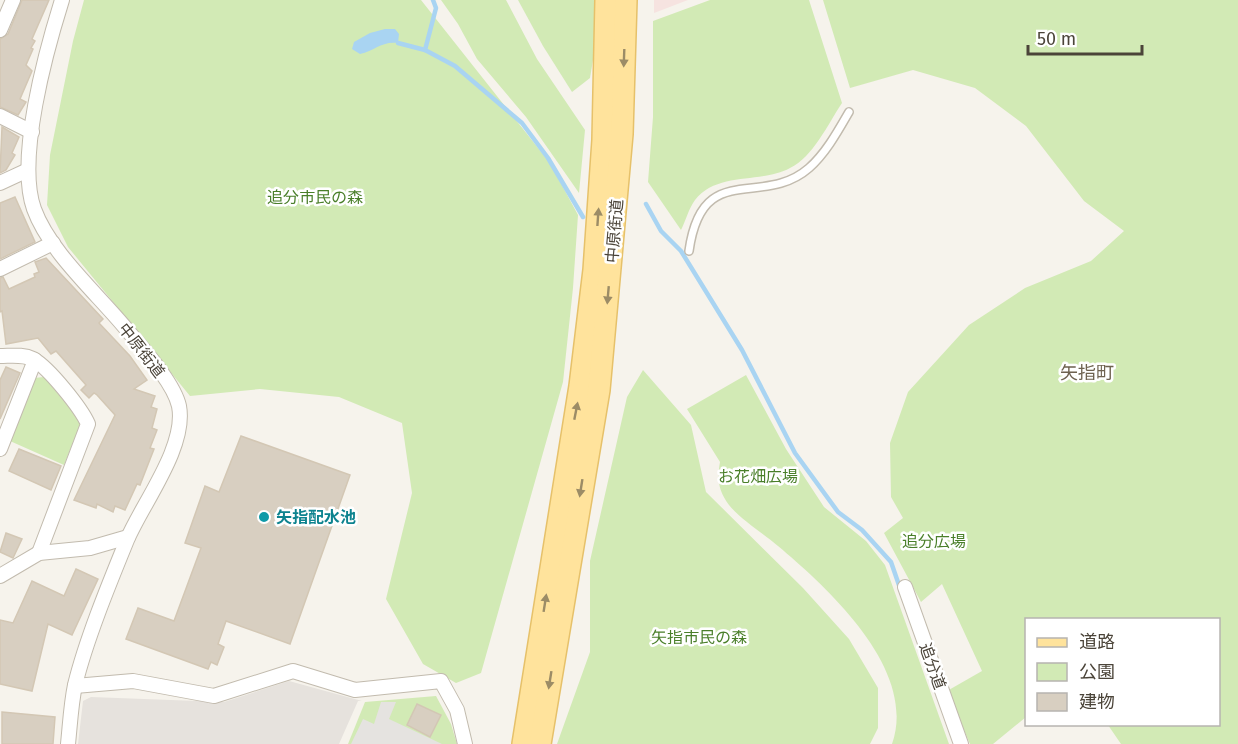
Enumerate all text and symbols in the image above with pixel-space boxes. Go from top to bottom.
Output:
scale bar [1028,18,1142,56]
text: 50 m [1037,28,1076,50]
one-way arrow [620,49,629,68]
park label: 追分市民の森 [267,188,363,207]
street label: 中原街道 [602,198,627,264]
one-way arrow [593,208,602,227]
one-way arrow [603,285,613,304]
street label: 中原街道 [114,319,169,381]
district label: 矢指町 [1060,362,1114,384]
one-way arrow [572,401,581,420]
park label: お花畑広場 [718,467,798,486]
one-way arrow [577,478,586,497]
place label: 矢指配水池 [276,508,356,527]
marker: 矢指配水池 [257,510,271,524]
park label: 追分広場 [902,532,966,551]
one-way arrow [540,594,549,613]
legend [1025,618,1220,726]
park label: 矢指市民の森 [651,628,747,647]
text: 道路 [1079,631,1115,653]
street label: 追分道 [915,640,950,692]
text: 公園 [1079,661,1115,683]
one-way arrow [546,671,555,690]
text: 建物 [1079,691,1115,713]

